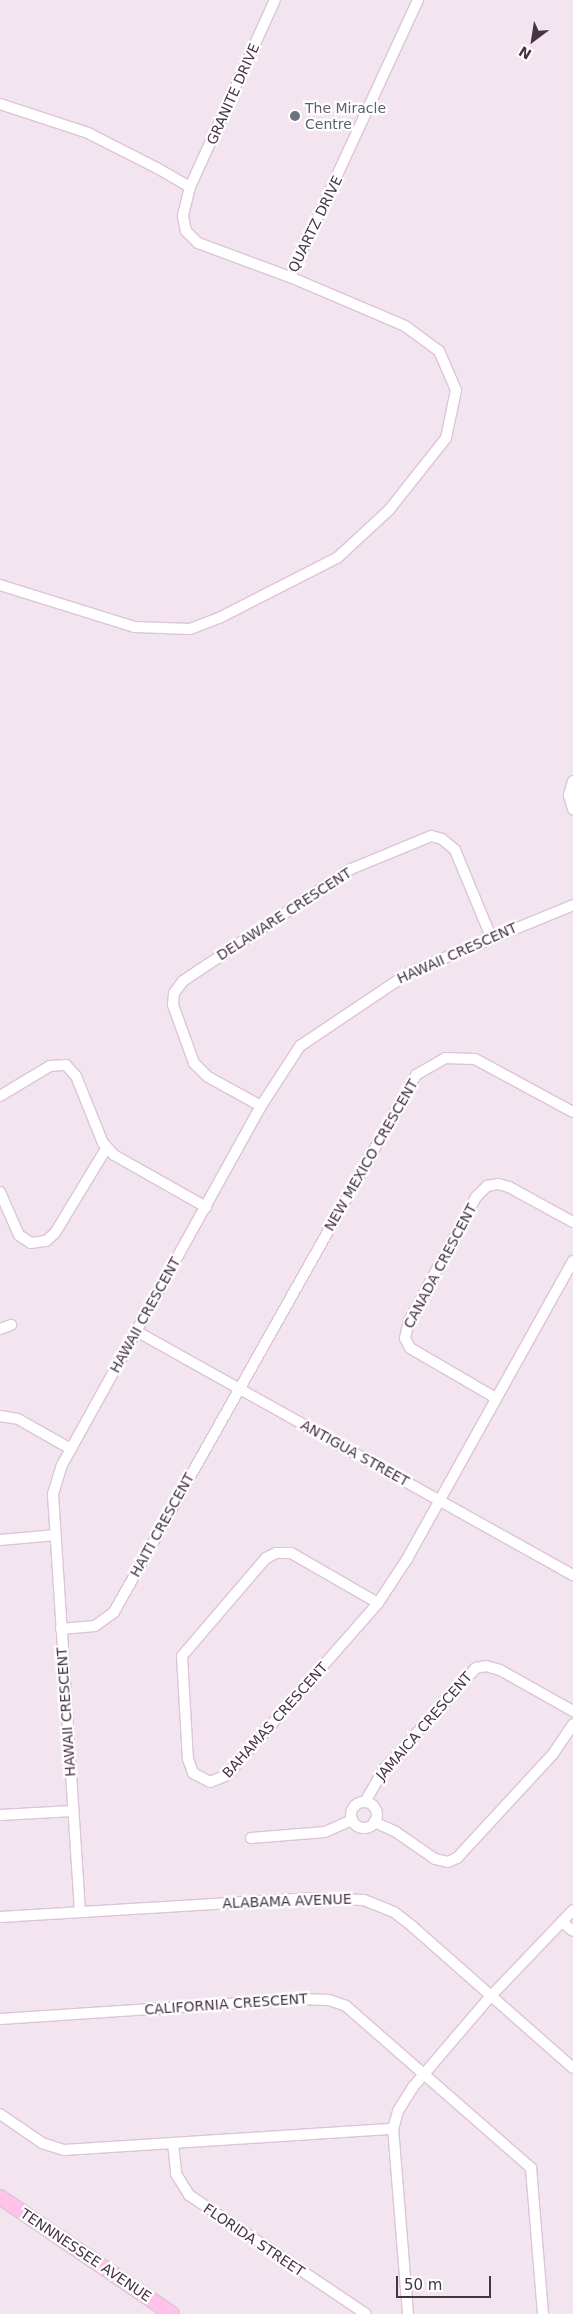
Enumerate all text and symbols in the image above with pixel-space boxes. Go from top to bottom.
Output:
north arrow [508,15,558,65]
street label: GRANITE DRIVE [203,41,263,147]
text: N [516,43,534,63]
place label: The Miracle Centre [305,100,386,132]
marker: The Miracle Centre [289,110,301,122]
street label: QUARTZ DRIVE [284,173,346,275]
street label: DELAWARE CRESCENT [214,864,354,964]
street label: HAWAII CRESCENT [394,919,520,987]
street label: NEW MEXICO CRESCENT [321,1076,421,1234]
street label: CANADA CRESCENT [400,1201,480,1331]
street label: HAWAII CRESCENT [106,1254,184,1376]
street label: ANTIGUA STREET [298,1416,412,1490]
street label: HAITI CRESCENT [126,1470,198,1580]
street label: HAWAII CRESCENT [53,1647,79,1777]
street label: BAHAMAS CRESCENT [219,1659,331,1781]
street label: JAMAICA CRESCENT [372,1668,476,1784]
street label: ALABAMA AVENUE [222,1890,352,1912]
street label: CALIFORNIA CRESCENT [144,1990,308,2018]
street label: FLORIDA STREET [200,2200,308,2280]
street label: TENNNESSEE AVENUE [17,2205,155,2305]
scale bar [398,2266,493,2298]
text: 50 m [404,2276,442,2294]

